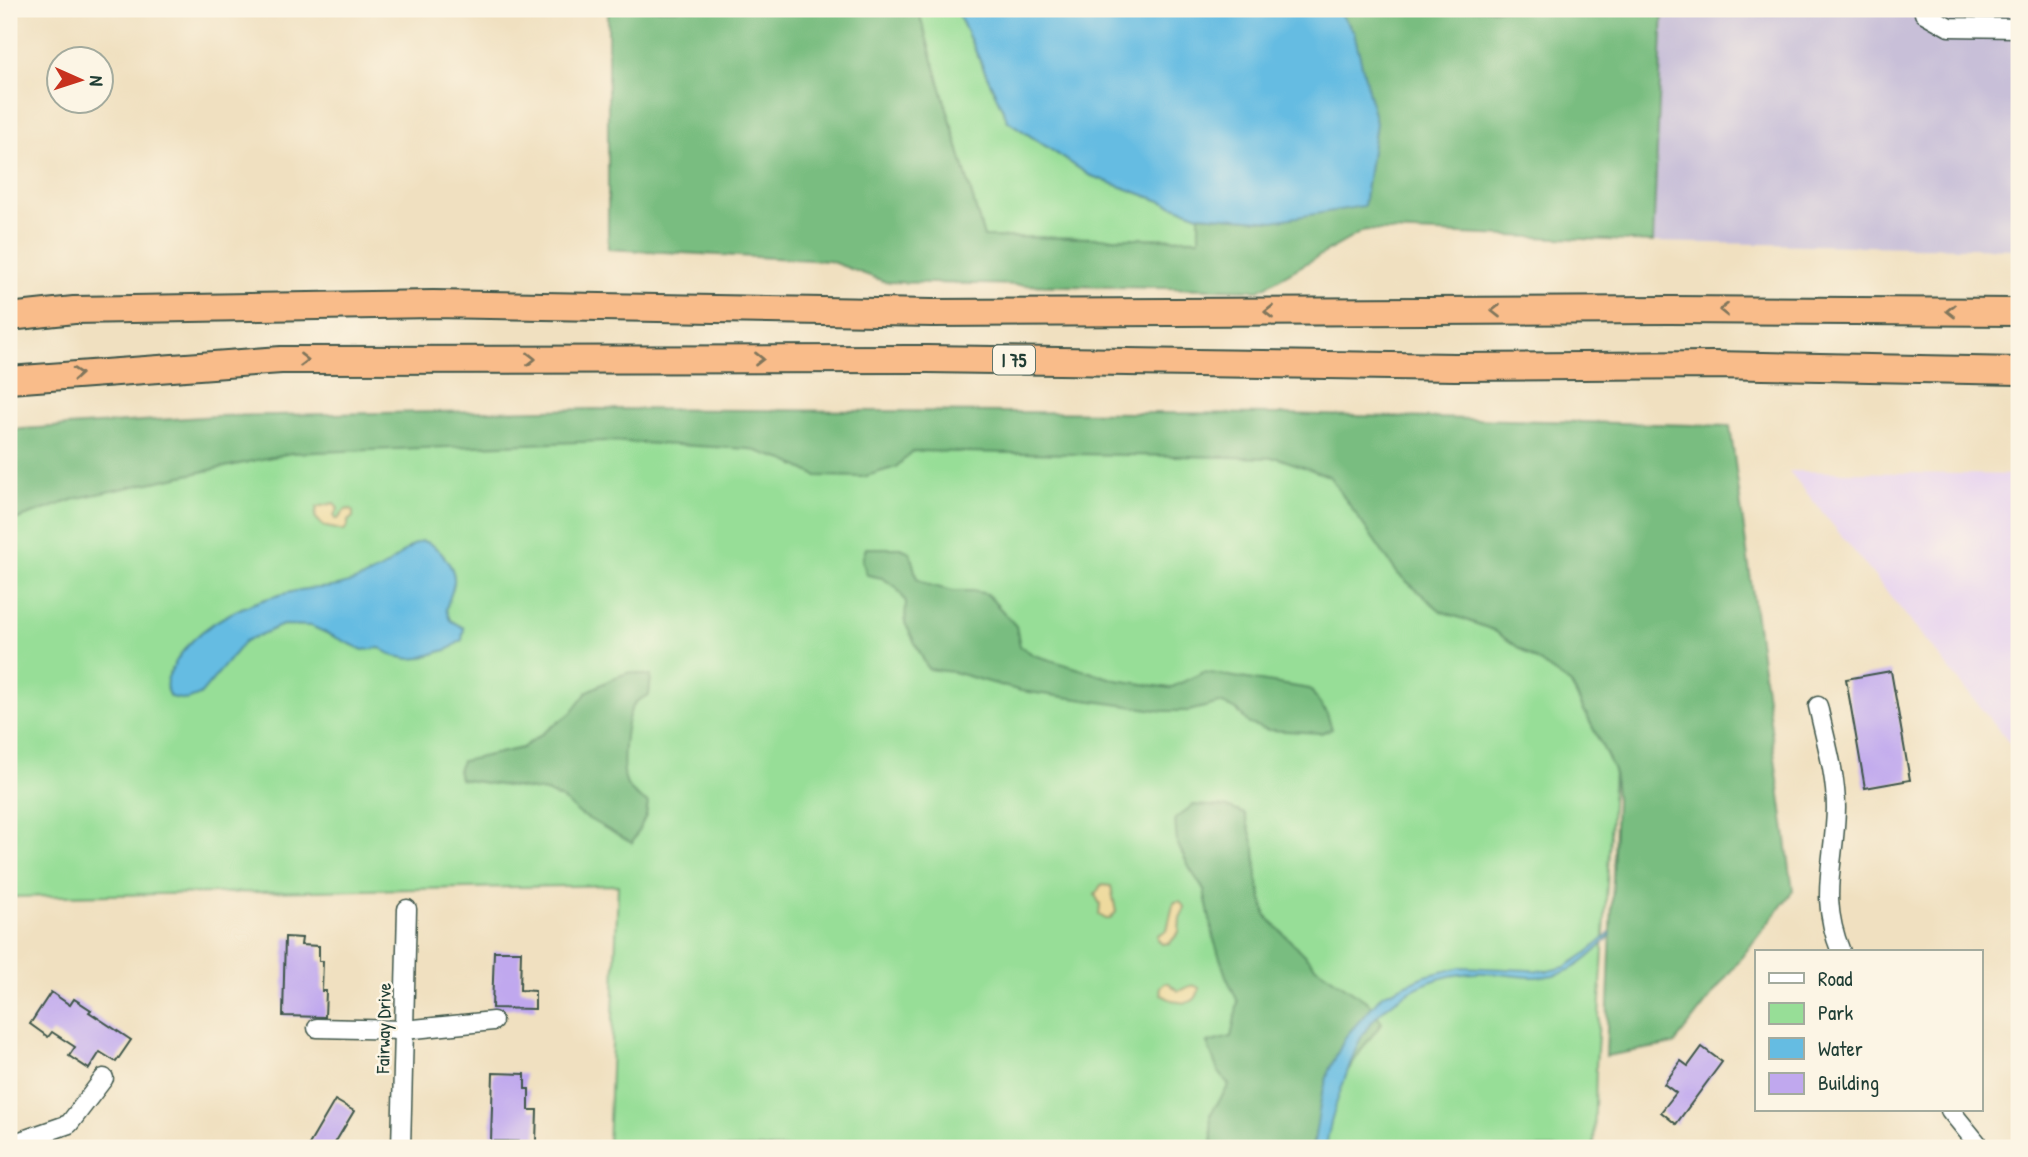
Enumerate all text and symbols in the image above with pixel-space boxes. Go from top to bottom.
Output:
north arrow [46,46,116,116]
text: N [84,75,110,87]
one-way arrow [1718,302,1728,318]
one-way arrow [1490,303,1501,319]
one-way arrow [1263,304,1274,319]
one-way arrow [1945,304,1956,319]
road number: I 75 [993,346,1035,374]
one-way arrow [527,351,537,367]
one-way arrow [754,351,765,367]
one-way arrow [299,352,310,368]
one-way arrow [72,367,83,382]
legend [1755,950,1982,1112]
text: Road [1818,964,1852,993]
street label: Fairway Drive [369,982,397,1075]
text: Park [1818,998,1853,1027]
text: Water [1818,1034,1863,1063]
text: Building [1818,1068,1879,1097]

